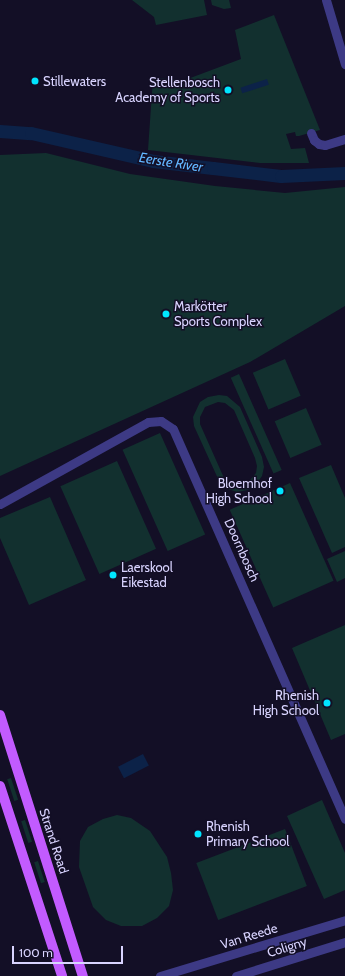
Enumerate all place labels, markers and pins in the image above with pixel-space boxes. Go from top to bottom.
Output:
place label: Stillewaters [43,73,106,89]
place label: Stellenbosch Academy of Sports [115,75,220,106]
marker: Stillewaters [30,76,40,86]
marker: Stellenbosch Academy of Sports [223,85,233,95]
place label: Markötter Sports Complex [174,299,262,330]
marker: Markötter Sports Complex [161,309,171,319]
place label: Bloemhof High School [206,476,272,507]
marker: Bloemhof High School [275,486,285,496]
place label: Laerskool Eikestad [121,560,173,591]
marker: Laerskool Eikestad [108,570,118,580]
place label: Rhenish High School [253,688,319,719]
marker: Rhenish High School [322,698,332,708]
place label: Rhenish Primary School [206,819,289,850]
marker: Rhenish Primary School [193,829,203,839]

